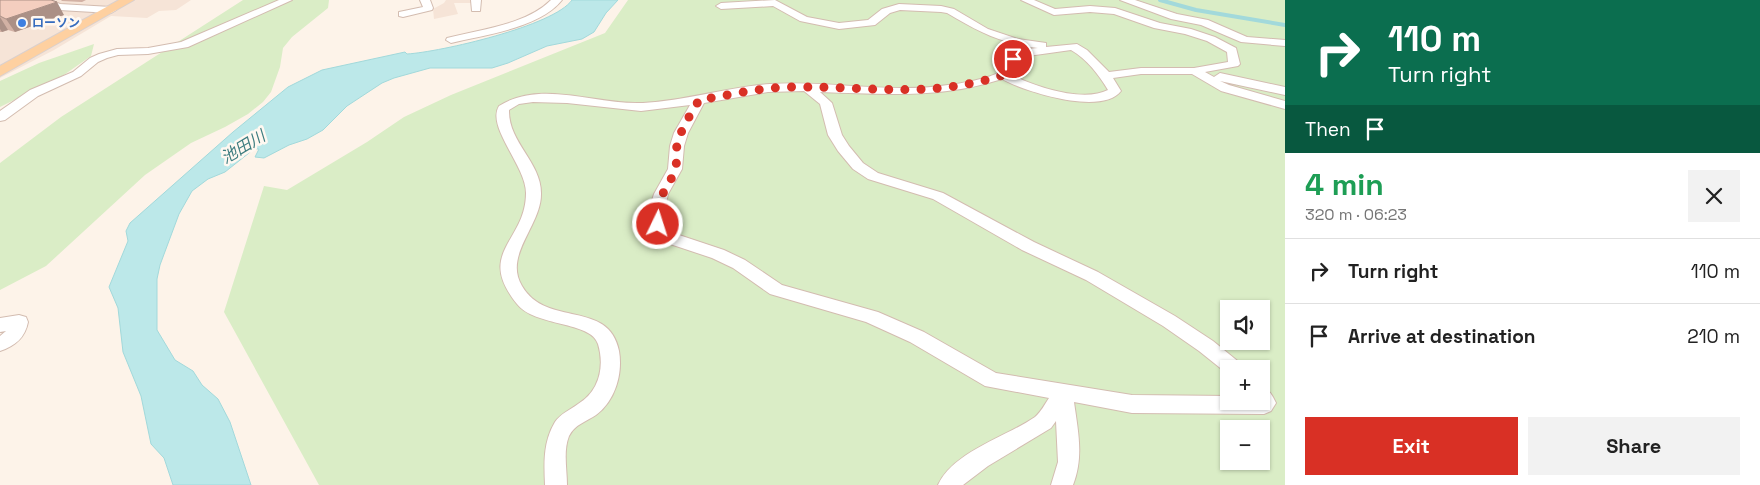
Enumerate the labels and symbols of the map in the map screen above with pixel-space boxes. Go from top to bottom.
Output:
place label: ローソン [32,15,80,31]
marker: ローソン [16,17,28,29]
pin [992,38,1034,80]
water label: 池田川 [217,125,271,168]
position arrow [631,197,683,249]

